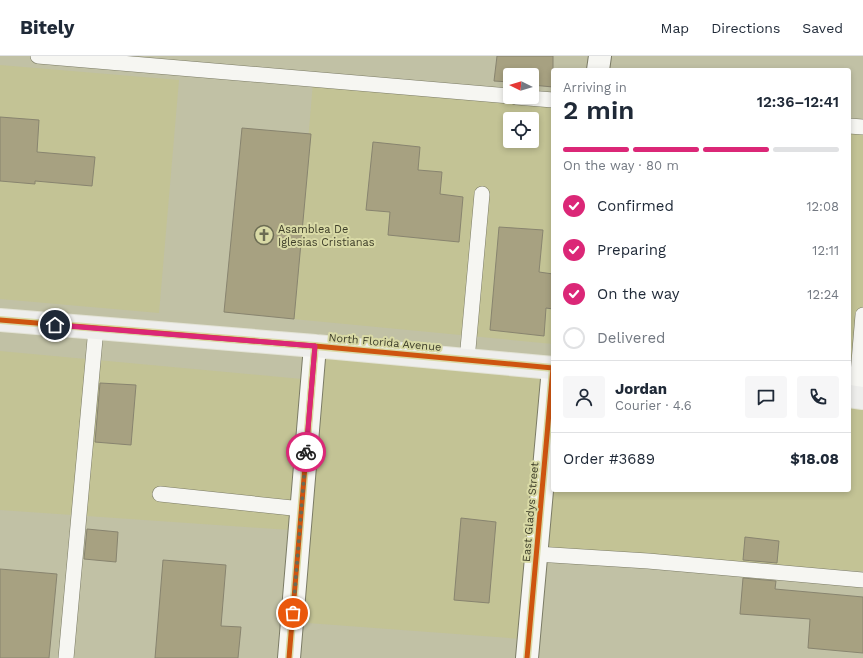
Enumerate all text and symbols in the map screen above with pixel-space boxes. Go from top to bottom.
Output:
text: Bitely [20,16,74,39]
text: Map [661,20,689,36]
text: Directions [711,20,780,36]
text: Saved [802,20,843,36]
north arrow [503,68,539,104]
map controls [503,68,539,148]
text: Arriving in [563,80,627,95]
text: 12:36–12:41 [757,93,839,111]
text: 2 min [563,95,634,125]
button: locate [503,112,539,148]
text: On the way · 80 m [563,158,679,173]
icon: check [563,195,585,217]
text: Confirmed [597,197,674,215]
text: 12:08 [806,199,839,214]
place label: Asamblea De Iglesias Cristianas [278,223,375,249]
church icon: Asamblea De Iglesias Cristianas [253,224,275,246]
icon: check [563,239,585,261]
text: Preparing [597,241,666,259]
text: 12:11 [812,243,839,258]
icon: check [563,283,585,305]
text: On the way [597,285,679,303]
text: 12:24 [807,287,839,302]
pin [38,308,72,342]
icon: home [44,314,66,336]
text: Delivered [597,329,665,347]
street label: North Florida Avenue [328,331,442,354]
button: person [563,376,605,418]
button: chat [745,376,787,418]
button: phone [797,376,839,418]
text: Jordan [615,380,667,398]
text: Courier · 4.6 [615,398,692,413]
courier [286,432,326,472]
icon: bike [295,441,317,463]
text: Order #3689 [563,450,655,468]
text: $18.08 [790,450,839,468]
street label: East Gladys Street [520,461,541,562]
pin [276,596,310,630]
icon: bag [282,602,304,624]

